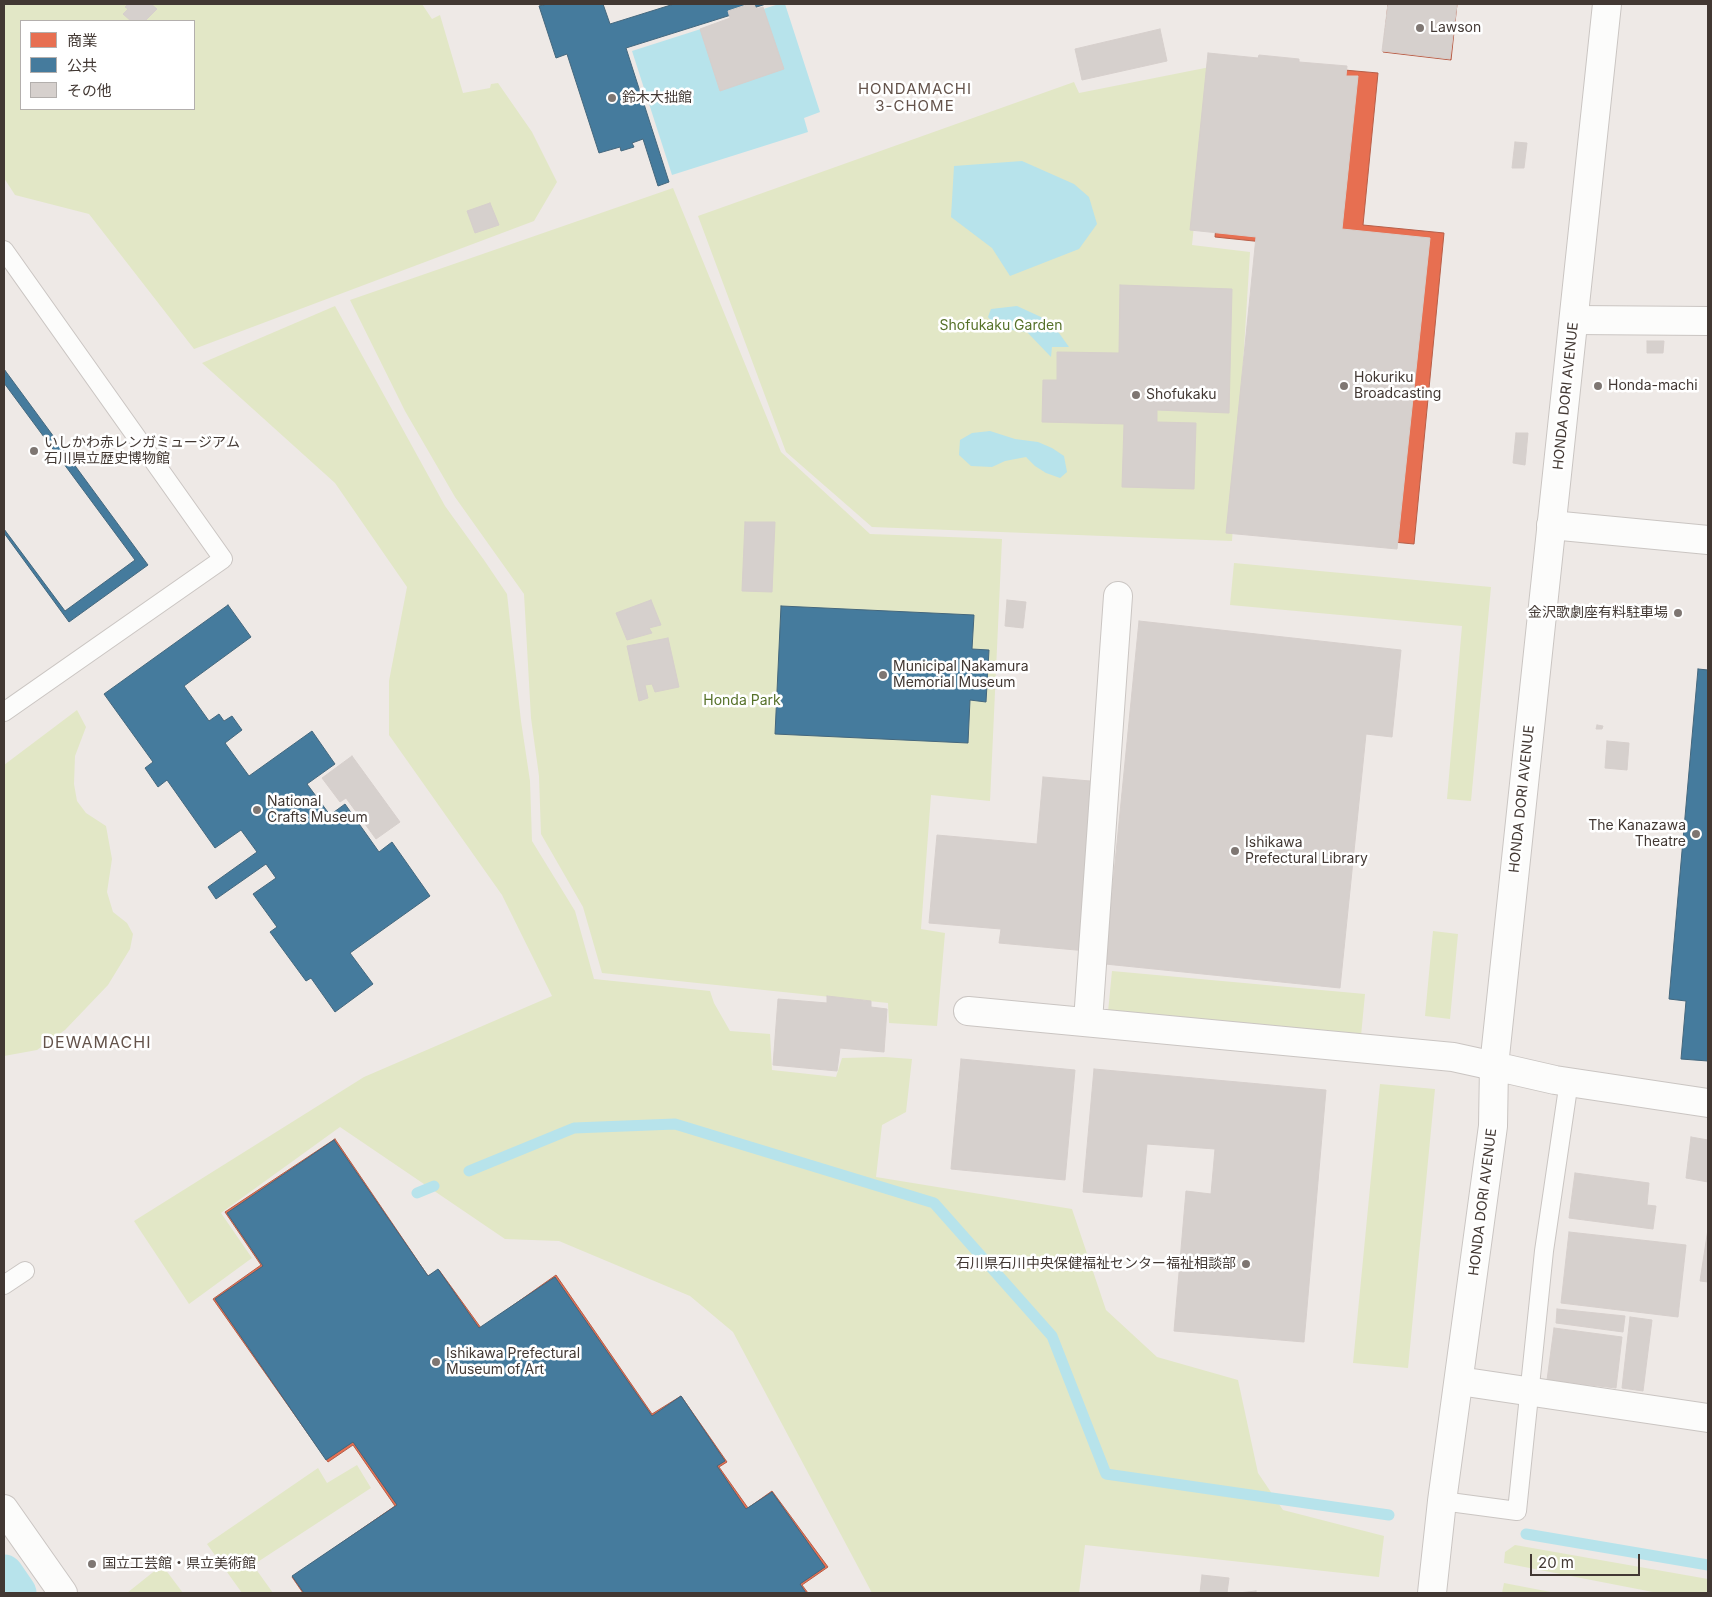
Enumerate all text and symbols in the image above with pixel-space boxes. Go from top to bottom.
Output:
legend [20,20,195,110]
place label: Lawson [1430,20,1481,36]
marker: Lawson [1414,22,1426,34]
text: 商業 [67,31,97,50]
text: 公共 [67,56,97,75]
district label: HONDAMACHI 3-CHOME [857,80,973,115]
text: その他 [67,81,112,100]
place label: 鈴木大拙館 [622,90,692,106]
marker: 鈴木大拙館 [606,92,618,104]
park label: Shofukaku Garden [940,318,1062,334]
street label: HONDA DORI AVENUE [1550,321,1582,471]
place label: Hokuriku Broadcasting [1354,370,1441,402]
place label: Honda-machi [1608,378,1698,394]
marker: Hokuriku Broadcasting [1338,380,1350,392]
marker: Honda-machi [1592,380,1604,392]
place label: Shofukaku [1146,387,1217,403]
marker: Shofukaku [1130,389,1142,401]
place label: いしかわ赤レンガミュージアム 石川県立歴史博物館 [44,435,240,468]
marker: いしかわ赤レンガミュージアム 石川県立歴史博物館 [28,445,40,457]
place label: 金沢歌劇座有料駐車場 [1528,605,1668,621]
marker: 金沢歌劇座有料駐車場 [1672,607,1684,619]
place label: Municipal Nakamura Memorial Museum [893,659,1029,692]
marker: Municipal Nakamura Memorial Museum [877,669,889,681]
park label: Honda Park [703,693,781,709]
street label: HONDA DORI AVENUE [1506,724,1538,874]
place label: National Crafts Museum [267,794,368,826]
marker: National Crafts Museum [251,804,263,816]
place label: The Kanazawa Theatre [1588,818,1686,850]
marker: The Kanazawa Theatre [1690,828,1702,840]
place label: Ishikawa Prefectural Library [1245,835,1368,868]
marker: Ishikawa Prefectural Library [1229,845,1241,857]
district label: DEWAMACHI [41,1033,153,1053]
street label: HONDA DORI AVENUE [1466,1127,1500,1277]
place label: 石川県石川中央保健福祉センター福祉相談部 [956,1256,1236,1272]
marker: 石川県石川中央保健福祉センター福祉相談部 [1240,1258,1252,1270]
place label: Ishikawa Prefectural Museum of Art [446,1346,580,1378]
marker: Ishikawa Prefectural Museum of Art [430,1356,442,1368]
scale bar [1532,1544,1642,1576]
text: 20 m [1538,1553,1574,1572]
place label: 国立工芸館・県立美術館 [102,1556,256,1572]
marker: 国立工芸館・県立美術館 [86,1558,98,1570]

